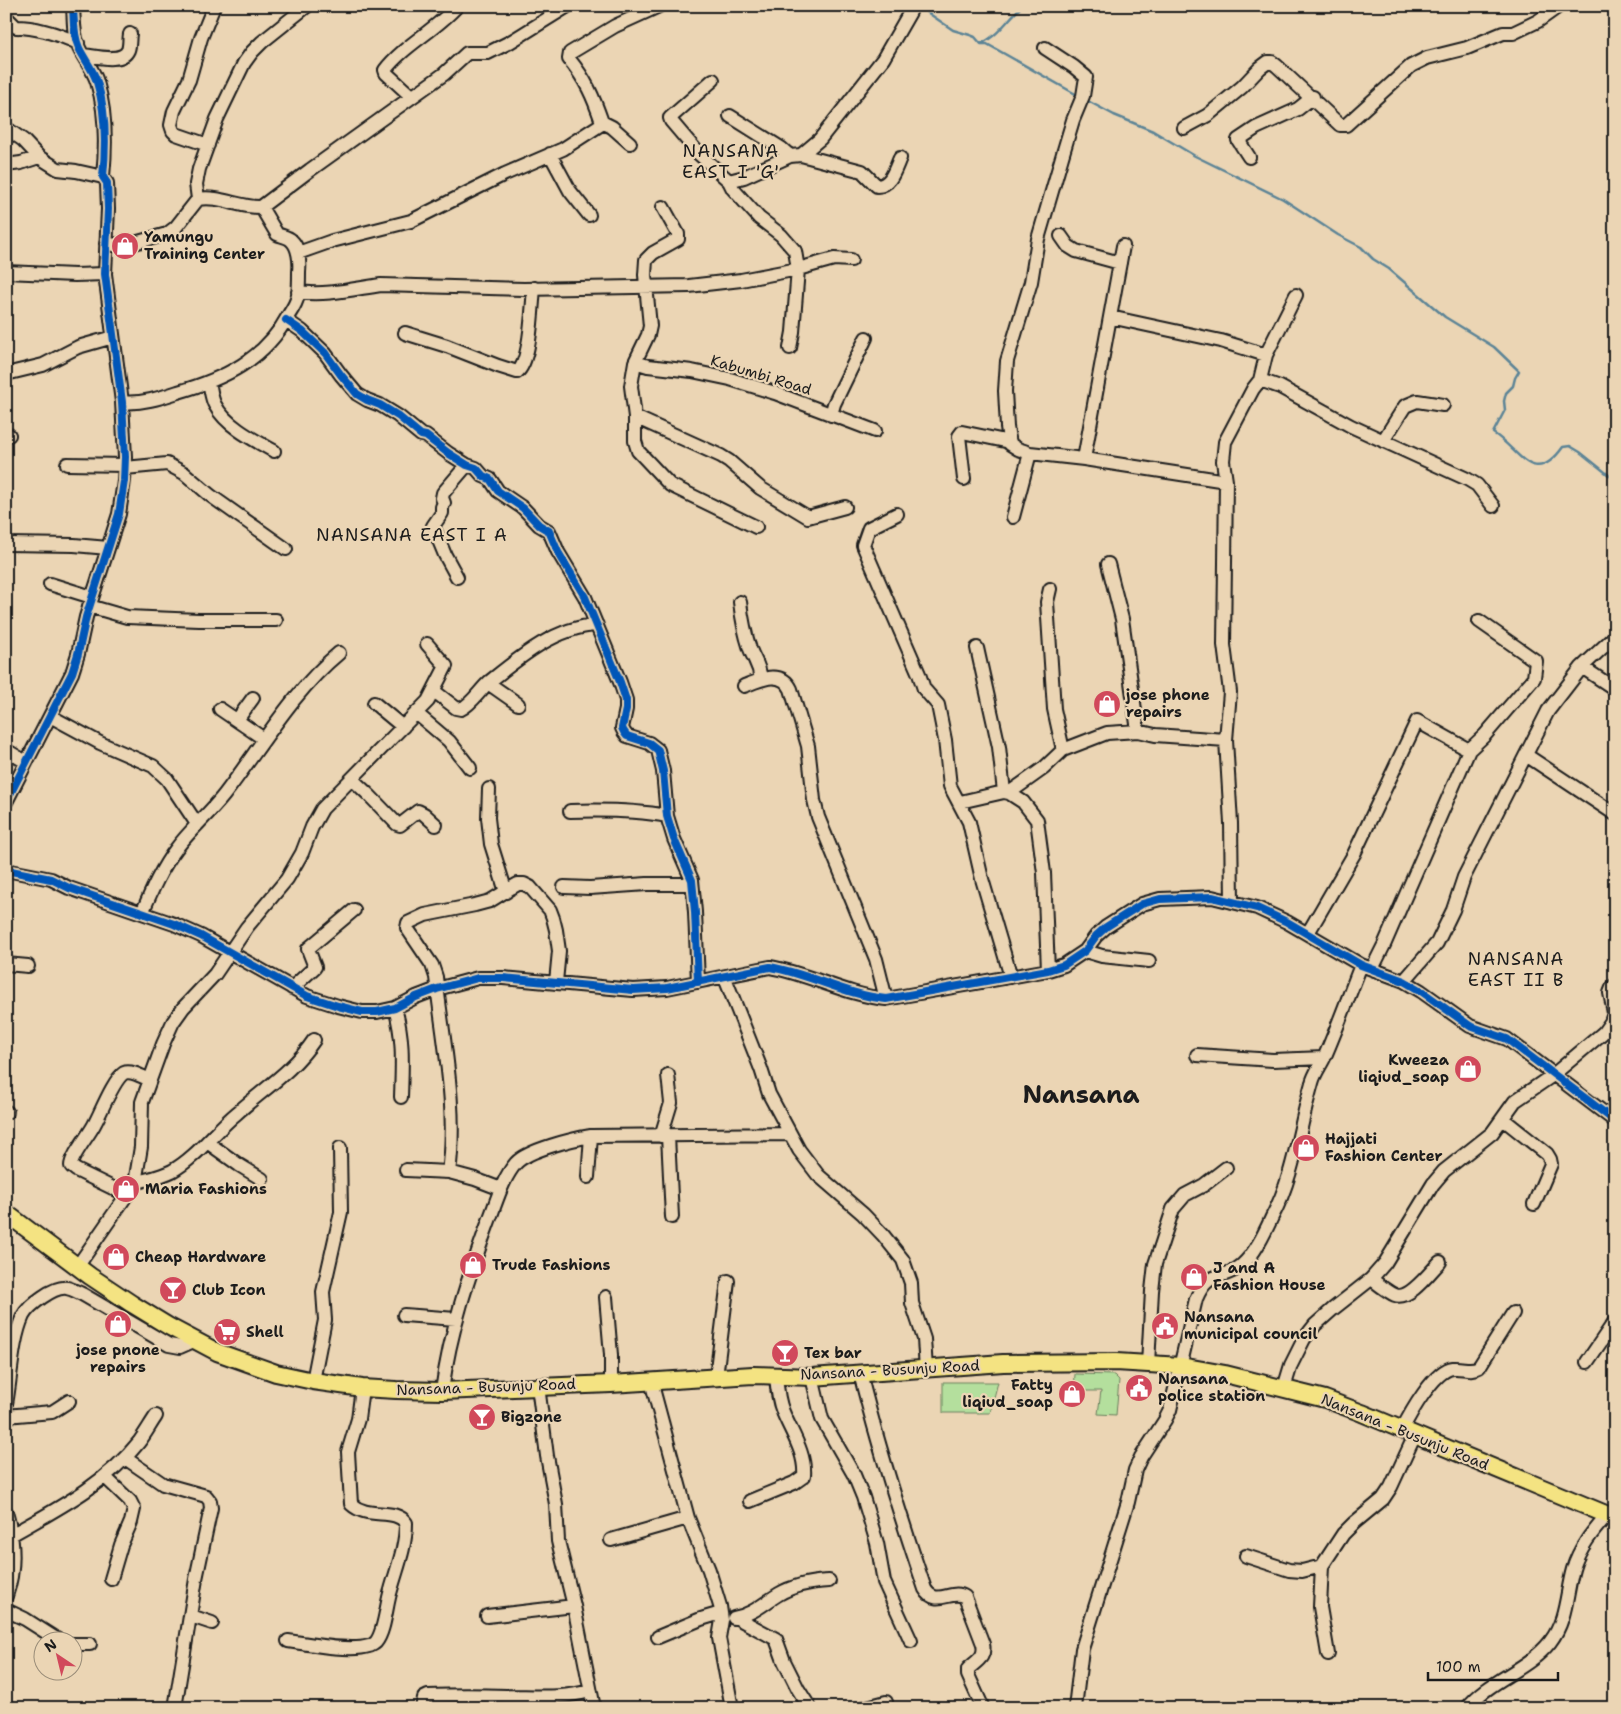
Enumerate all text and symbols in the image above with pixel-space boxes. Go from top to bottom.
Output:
district label: NANSANA EAST I 'G' [682,139,780,184]
place label: Yamungu Training Center [144,227,265,264]
shop icon: Yamungu Training Center [110,231,140,261]
street label: Kabumbi Road [708,350,814,400]
district label: NANSANA EAST I A [316,523,508,547]
place label: jose phone repairs [1125,685,1210,722]
shop icon: jose phone repairs [1092,689,1122,719]
district label: NANSANA EAST II B [1468,947,1564,992]
place label: Kweeza liqiud_soap [1358,1050,1450,1087]
shop icon: Kweeza liqiud_soap [1453,1054,1483,1084]
district label: Nansana [1022,1077,1140,1111]
place label: Hajjati Fashion Center [1325,1129,1442,1166]
shop icon: Hajjati Fashion Center [1291,1133,1321,1163]
shop icon: Maria Fashions [111,1174,141,1204]
place label: Maria Fashions [145,1179,267,1199]
shop icon: Cheap Hardware [101,1242,131,1272]
place label: Cheap Hardware [135,1247,266,1267]
shop icon: Trude Fashions [458,1250,488,1280]
place label: Trude Fashions [492,1255,611,1275]
place label: J and A Fashion House [1213,1258,1326,1295]
shop icon: J and A Fashion House [1179,1262,1209,1292]
bar icon: Club Icon [158,1275,188,1305]
place label: Club Icon [192,1280,265,1300]
place label: Nansana municipal council [1184,1307,1318,1344]
shop icon: jose pnone repairs [103,1309,133,1339]
public building icon: Nansana municipal council [1150,1311,1180,1341]
supermarket icon: Shell [212,1317,242,1347]
place label: Shell [246,1322,284,1342]
bar icon: Tex bar [770,1338,800,1368]
place label: jose pnone repairs [75,1340,160,1377]
place label: Tex bar [804,1343,862,1363]
street label: Nansana - Busunju Road [800,1355,981,1385]
place label: Nansana police station [1158,1369,1265,1406]
public building icon: Nansana police station [1124,1373,1154,1403]
street label: Nansana - Busunju Road [396,1374,577,1400]
place label: Fatty liqiud_soap [962,1375,1053,1412]
shop icon: Fatty liqiud_soap [1057,1379,1087,1409]
street label: Nansana - Busunju Road [1318,1389,1492,1475]
bar icon: Bigzone [467,1402,497,1432]
place label: Bigzone [501,1407,562,1427]
north arrow [32,1632,82,1682]
text: N [41,1635,60,1656]
scale bar [1428,1649,1558,1681]
text: 100 m [1436,1657,1481,1677]

